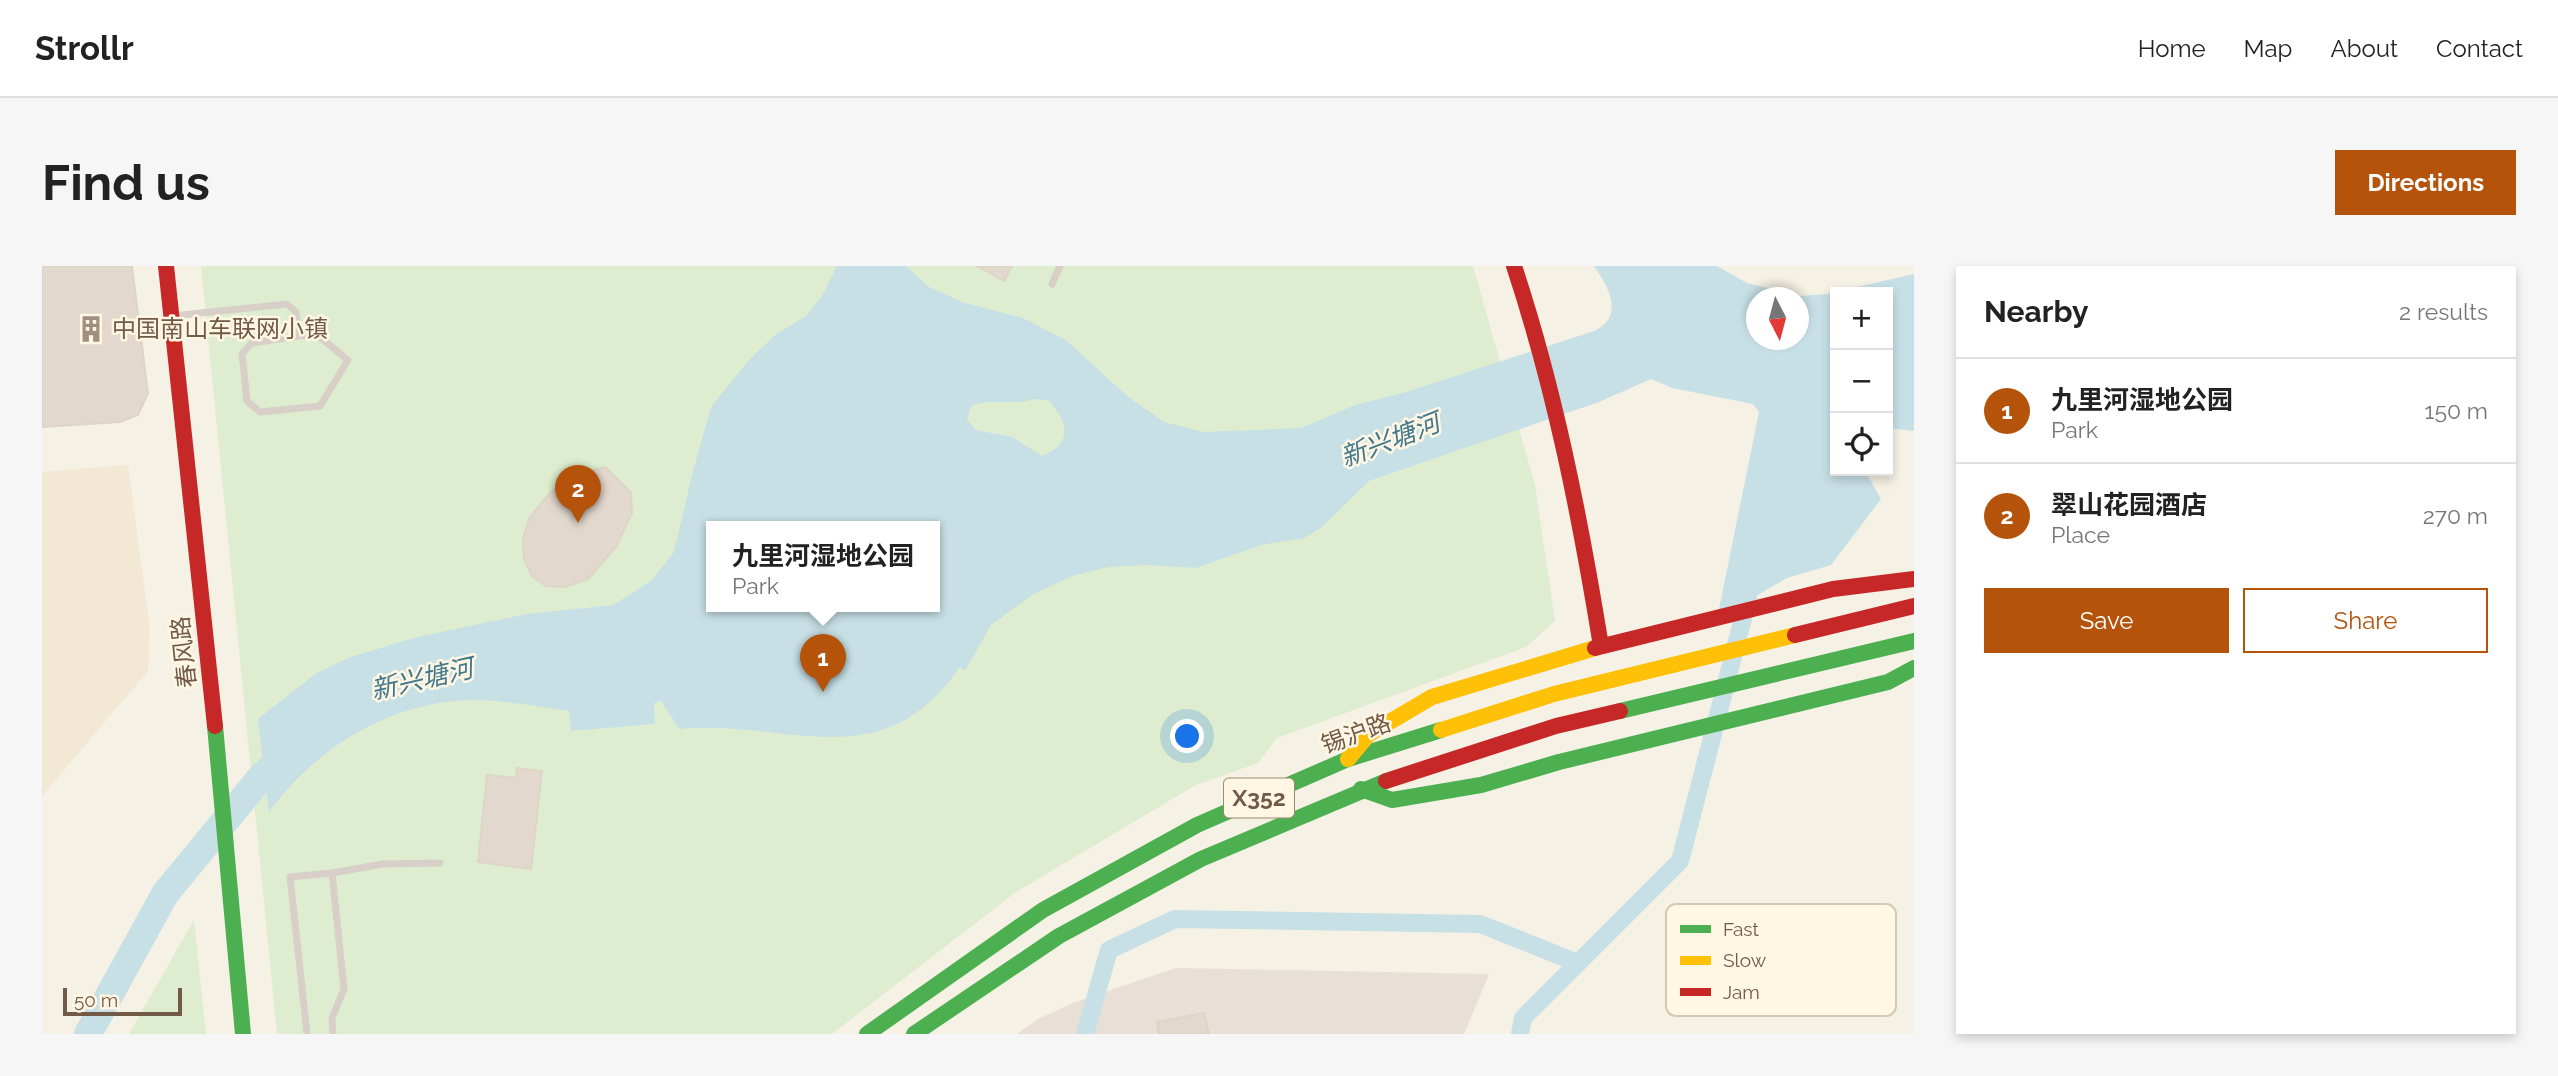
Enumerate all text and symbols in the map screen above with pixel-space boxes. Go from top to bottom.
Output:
text: Strollr [35,29,134,68]
text: Home [2138,34,2206,63]
text: Map [2244,34,2292,63]
text: About [2330,34,2398,63]
text: Contact [2436,34,2523,63]
button: Directions [2335,150,2516,215]
text: Find us [42,154,210,211]
north arrow [1746,287,1809,350]
map controls [1830,287,1893,476]
button: + [1830,287,1893,350]
text: Nearby [1984,294,2088,329]
text: 2 results [2399,298,2488,325]
building icon: 中国南山车联网小镇 [76,314,106,344]
place label: 中国南山车联网小镇 [112,314,328,343]
button: − [1830,350,1893,413]
text: 九里河湿地公园 [2051,385,2233,415]
text: 1 [2001,397,2013,424]
text: 150 m [2425,397,2488,424]
water label: 新兴塘河 [1336,406,1449,473]
button: locate [1830,413,1893,476]
text: Park [2051,416,2098,443]
pin: 2 [555,465,601,523]
text: 翠山花园酒店 [2051,490,2207,520]
text: 2 [2001,502,2013,529]
text: 270 m [2423,502,2488,529]
popup [706,521,940,612]
text: Place [2051,521,2110,548]
text: 九里河湿地公园 [732,541,914,571]
text: Park [732,572,779,599]
button: Save [1984,588,2229,653]
button: Share [2243,588,2488,653]
street label: 春风路 [165,615,202,689]
pin: 1 [800,634,846,692]
water label: 新兴塘河 [368,652,481,705]
street label: 锡沪路 [1317,708,1395,759]
your location [1170,719,1204,753]
road number: X352 [1224,778,1294,818]
legend [1666,904,1896,1016]
text: Fast [1723,918,1759,940]
text: Slow [1723,949,1767,971]
text: Jam [1723,981,1760,1003]
scale bar [63,985,182,1017]
text: 50 m [74,989,118,1011]

